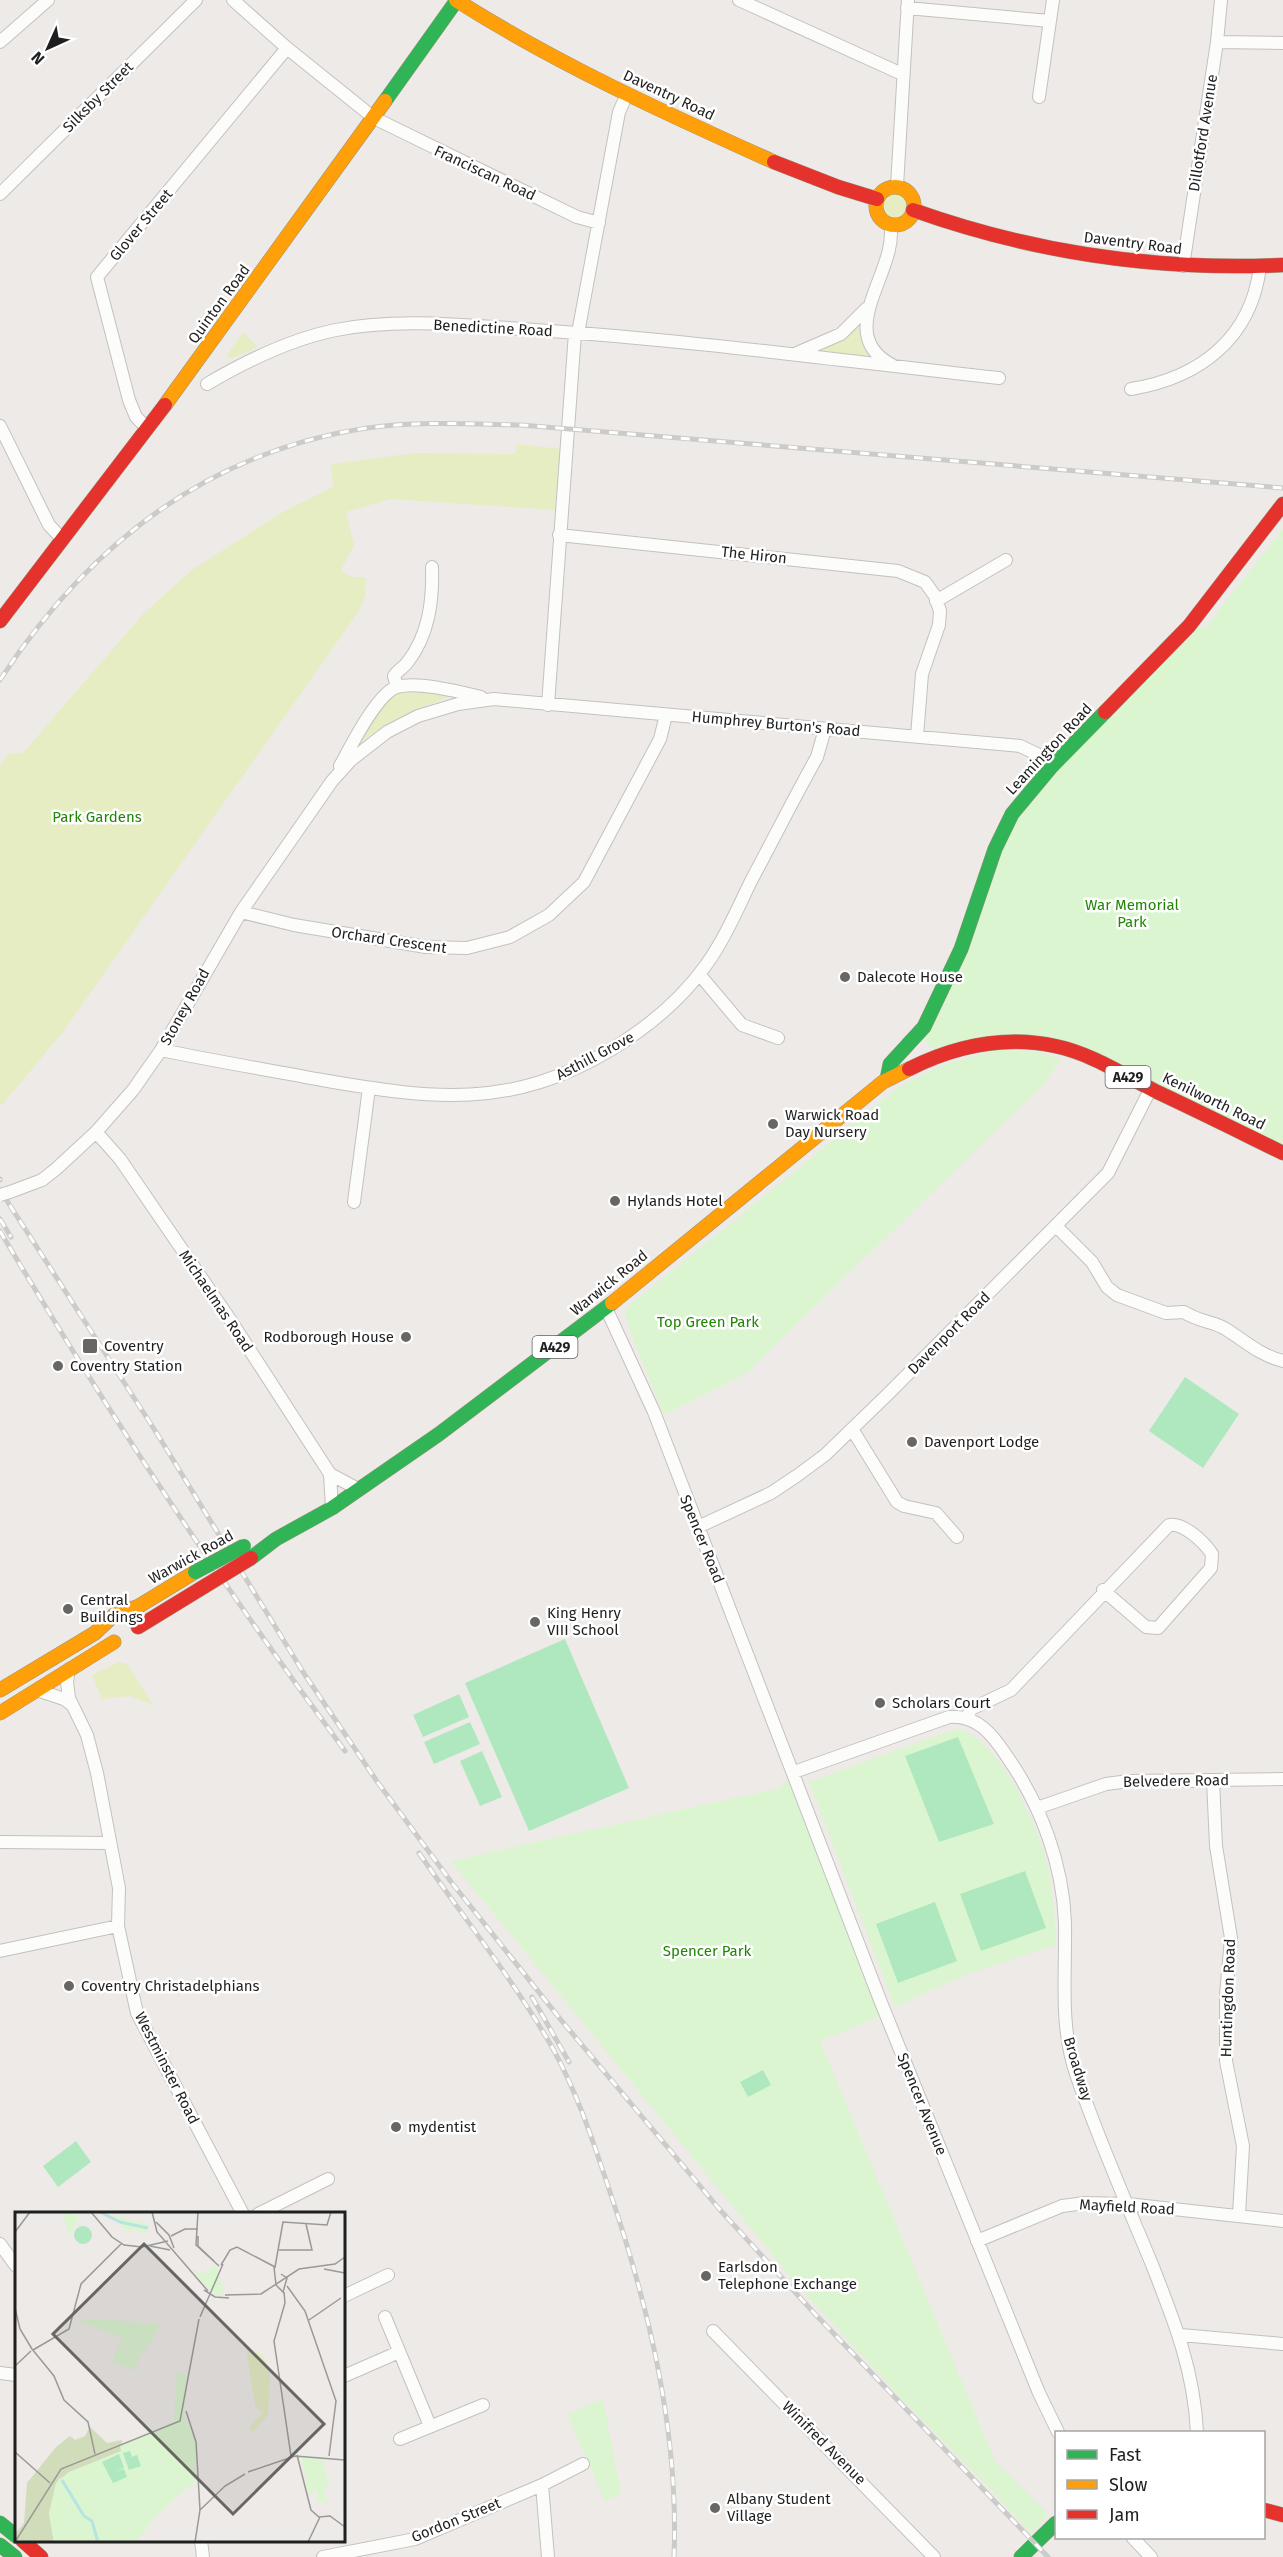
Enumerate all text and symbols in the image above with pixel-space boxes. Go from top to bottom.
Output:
north arrow [18,18,78,78]
text: N [27,48,48,69]
street label: Silksby Street [59,58,137,136]
street label: Daventry Road [620,66,718,124]
street label: Dillotford Avenue [1185,73,1221,193]
street label: Franciscan Road [431,142,539,204]
street label: Glover Street [106,185,177,265]
street label: Daventry Road [1083,228,1183,258]
street label: Quinton Road [184,261,254,347]
street label: Benedictine Road [433,316,553,340]
street label: The Hiron [720,543,788,567]
street label: Leamington Road [1002,700,1096,798]
street label: Humphrey Burton's Road [691,708,861,740]
park label: Park Gardens [52,808,142,826]
park label: War Memorial Park [1085,896,1179,931]
street label: Orchard Crescent [330,923,448,957]
street label: Stoney Road [157,965,213,1049]
place label: Dalecote House [857,968,963,986]
marker: Dalecote House [838,970,852,984]
street label: Asthill Grove [553,1028,637,1084]
road number: A429 [1106,1066,1150,1088]
street label: Kenilworth Road [1160,1068,1268,1134]
place label: Warwick Road Day Nursery [785,1106,879,1141]
marker: Warwick Road Day Nursery [766,1117,780,1131]
place label: Hylands Hotel [627,1192,723,1210]
marker: Hylands Hotel [608,1194,622,1208]
street label: Warwick Road [567,1246,651,1320]
street label: Michaelmas Road [175,1247,257,1355]
street label: Davenport Road [904,1288,994,1378]
park label: Top Green Park [657,1313,759,1331]
place label: Rodborough House [263,1328,394,1346]
marker: Rodborough House [399,1330,413,1344]
road number: A429 [532,1336,578,1358]
marker: Coventry [81,1337,99,1355]
place label: Coventry [104,1337,164,1355]
place label: Coventry Station [70,1357,183,1375]
marker: Coventry Station [51,1359,65,1373]
place label: Davenport Lodge [924,1433,1039,1451]
marker: Davenport Lodge [905,1435,919,1449]
street label: Spencer Road [676,1492,728,1586]
street label: Warwick Road [145,1526,237,1588]
place label: Central Buildings [80,1591,143,1626]
marker: Central Buildings [61,1602,75,1616]
place label: King Henry VIII School [547,1604,622,1639]
marker: King Henry VIII School [528,1615,542,1629]
place label: Scholars Court [892,1694,991,1712]
marker: Scholars Court [873,1696,887,1710]
street label: Belvedere Road [1123,1771,1229,1791]
street label: Huntingdon Road [1217,1938,1239,2058]
park label: Spencer Park [663,1942,752,1960]
place label: Coventry Christadelphians [81,1977,260,1995]
marker: Coventry Christadelphians [62,1979,76,1993]
street label: Westminster Road [131,2009,203,2127]
street label: Broadway [1060,2035,1096,2104]
street label: Spencer Avenue [893,2050,951,2158]
place label: mydentist [408,2118,477,2136]
marker: mydentist [389,2120,403,2134]
street label: Mayfield Road [1079,2196,1175,2218]
inset map [15,2212,345,2542]
place label: Earlsdon Telephone Exchange [718,2258,857,2293]
marker: Earlsdon Telephone Exchange [699,2269,713,2283]
street label: Winifred Avenue [778,2397,870,2489]
legend [1055,2431,1265,2539]
text: Fast [1109,2444,1142,2466]
text: Slow [1109,2474,1148,2496]
place label: Albany Student Village [727,2490,831,2525]
street label: Gordon Street [409,2494,504,2546]
marker: Albany Student Village [708,2501,722,2515]
text: Jam [1109,2504,1140,2526]

